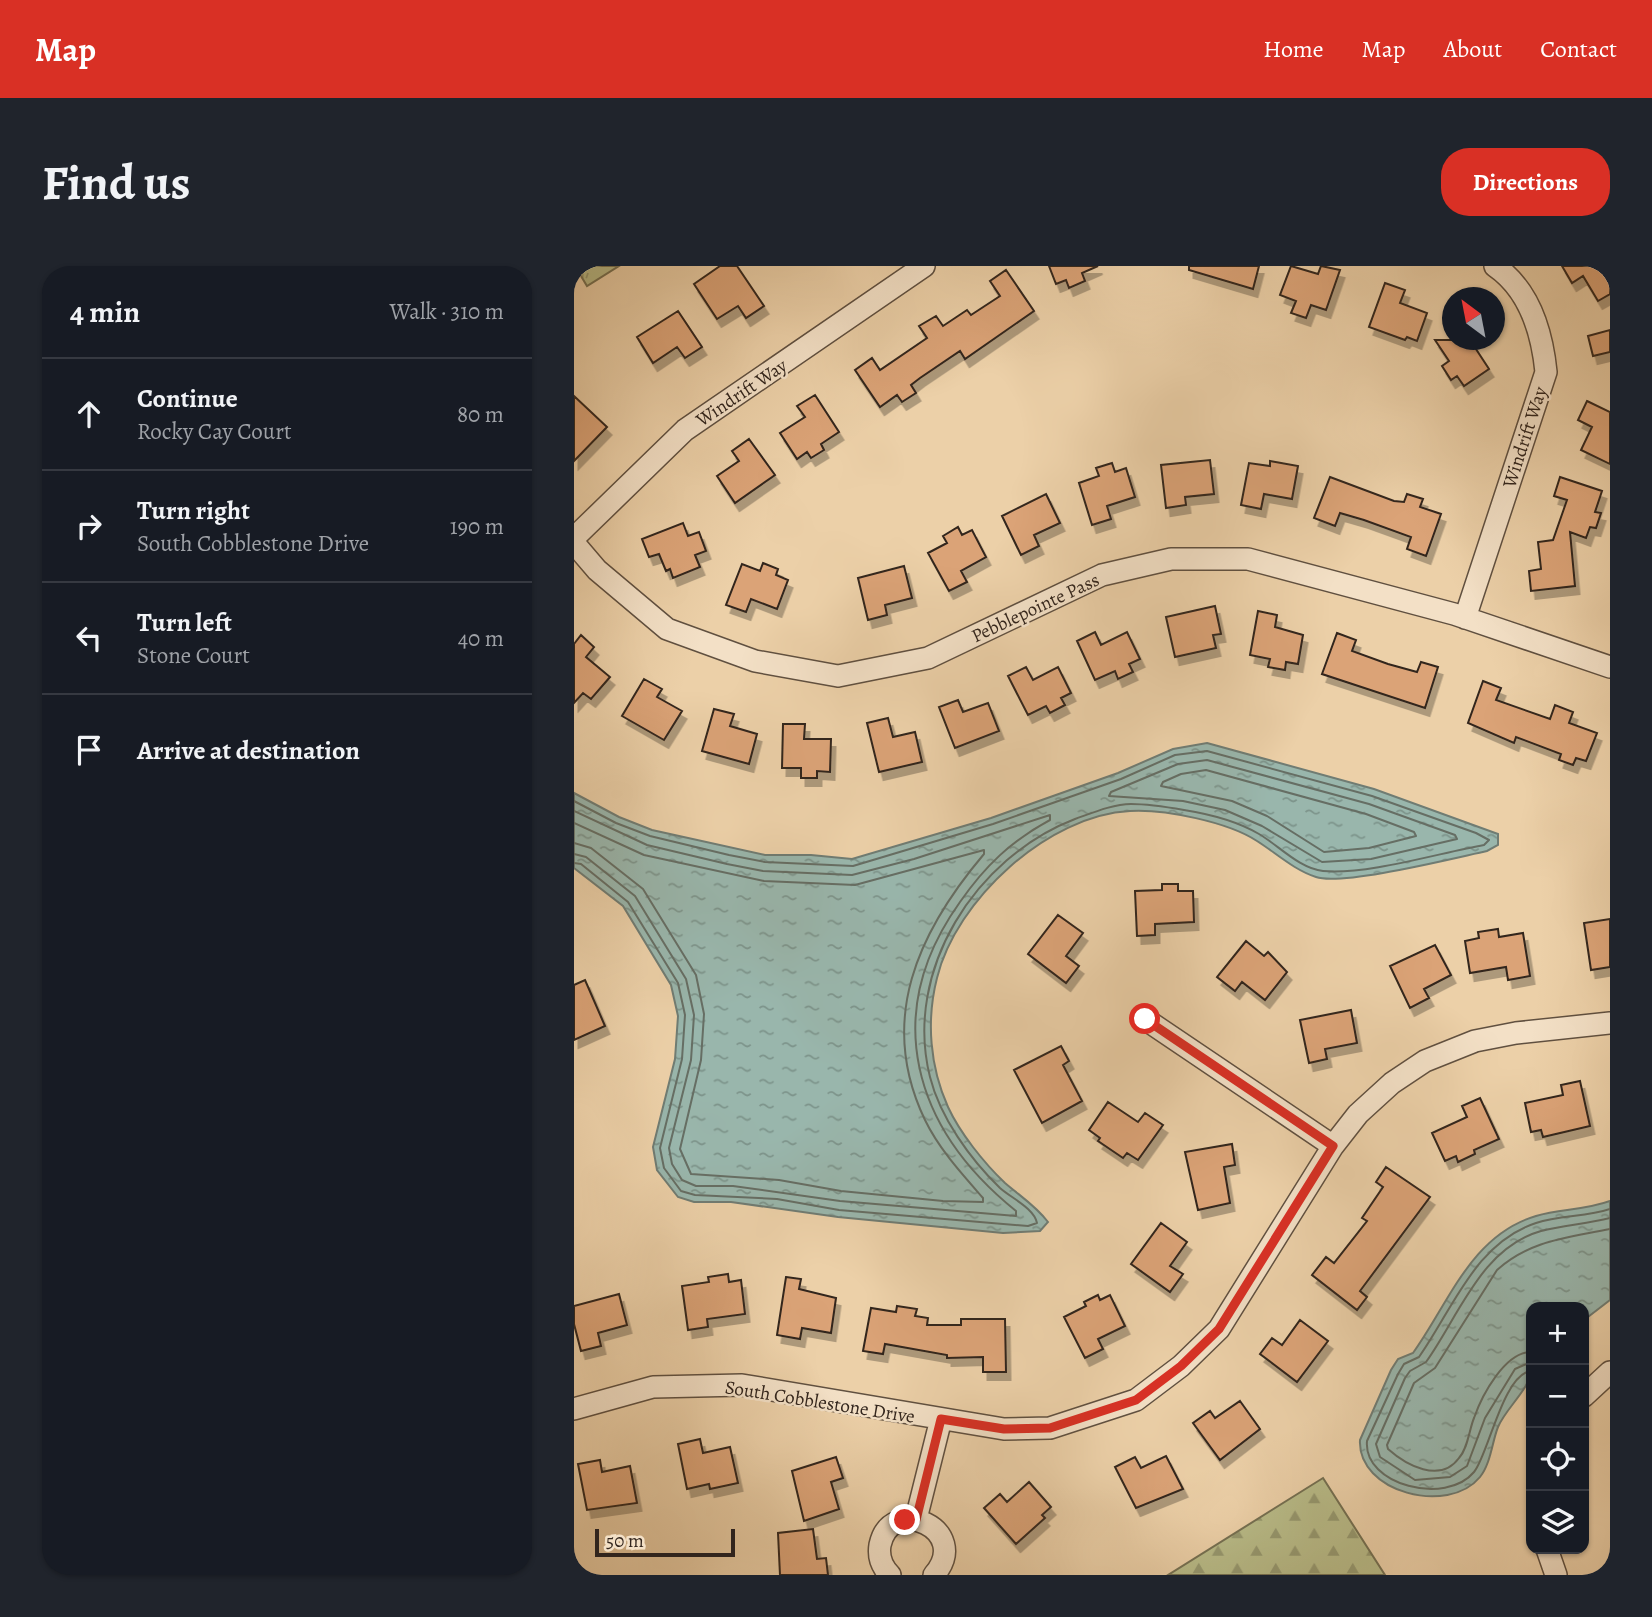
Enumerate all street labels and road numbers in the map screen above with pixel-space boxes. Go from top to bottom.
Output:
street label: Windrift Way [690,352,793,433]
street label: Windrift Way [1496,383,1554,492]
street label: Pebblepointe Pass [967,567,1104,649]
street label: South Cobblestone Drive [723,1374,917,1430]

